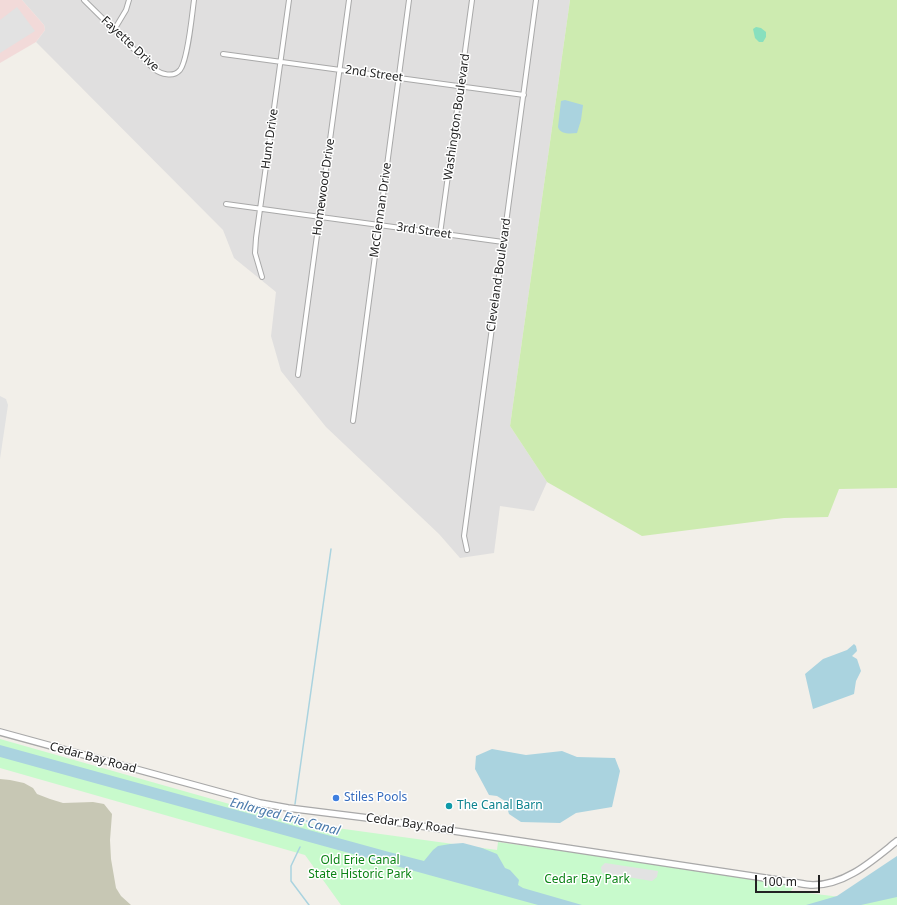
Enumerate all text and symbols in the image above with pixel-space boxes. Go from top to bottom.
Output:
street label: Fayette Drive [98,13,162,75]
street label: Washington Boulevard [441,53,473,181]
street label: 2nd Street [344,63,404,85]
street label: Hunt Drive [259,108,281,170]
street label: Homewood Drive [310,137,338,237]
street label: McClennan Drive [367,162,395,258]
street label: Cleveland Boulevard [484,217,514,333]
street label: 3rd Street [395,220,453,242]
street label: Cedar Bay Road [48,740,138,776]
place label: Stiles Pools [344,791,407,805]
marker: Stiles Pools [331,793,341,803]
water label: Enlarged Erie Canal [228,795,342,839]
place label: The Canal Barn [457,799,543,813]
marker: The Canal Barn [444,801,454,811]
street label: Cedar Bay Road [365,811,455,837]
park label: Old Erie Canal State Historic Park [308,854,412,882]
scale bar [757,867,822,893]
park label: Cedar Bay Park [544,873,630,887]
text: 100 m [762,873,797,890]

